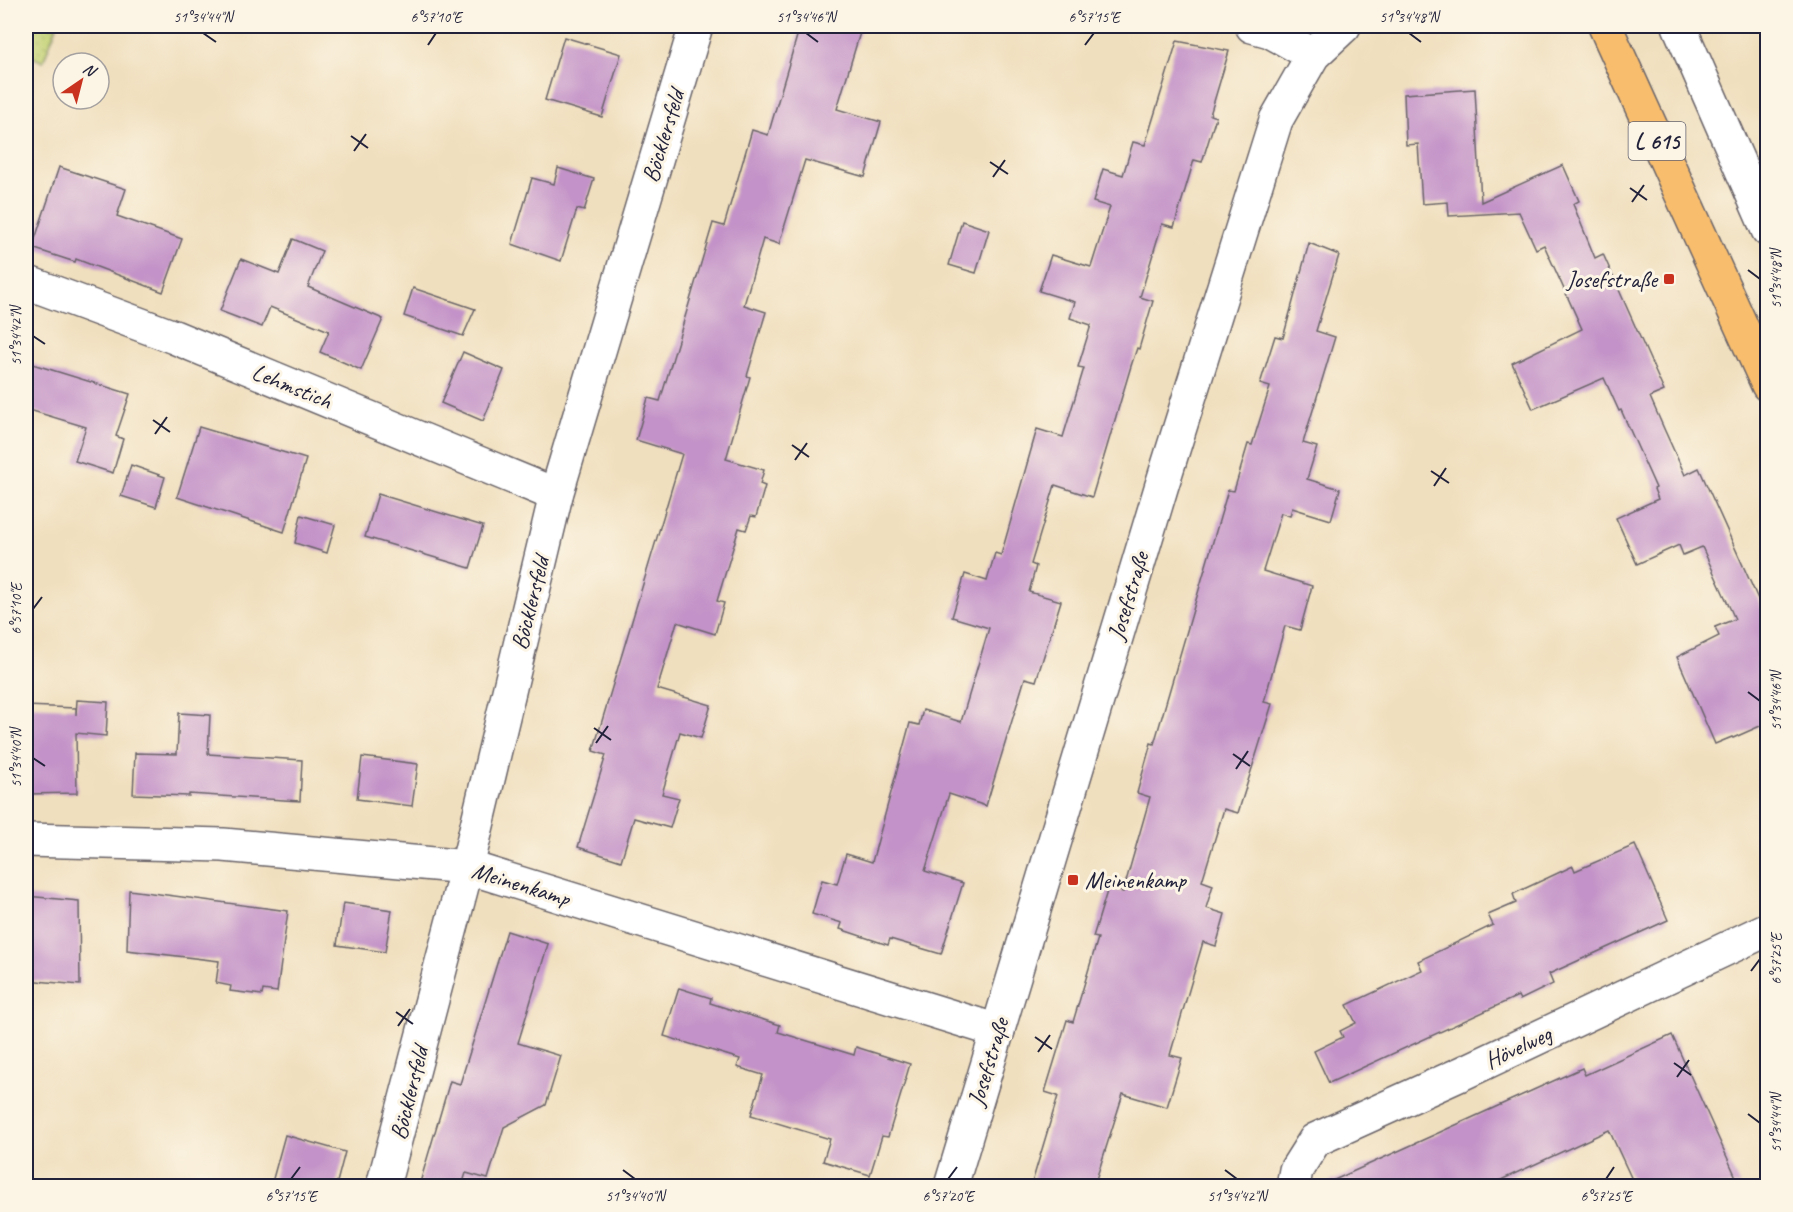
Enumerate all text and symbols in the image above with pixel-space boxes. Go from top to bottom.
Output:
text: 51°34'44"N [173,8,236,27]
text: 6°57'10"E [410,8,464,27]
text: 51°34'46"N [776,8,839,27]
text: 6°57'15"E [1068,8,1122,27]
text: 51°34'48"N [1379,8,1442,27]
north arrow [51,51,111,111]
text: N [79,58,101,82]
street label: Böcklersfeld [635,83,692,186]
road number: L 615 [1628,122,1686,160]
text: 51°34'48"N [1767,246,1786,309]
place label: Josefstraße [1565,264,1659,294]
marker: Josefstraße [1662,272,1676,286]
text: 51°34'42"N [7,303,26,366]
street label: Lehmstich [248,356,337,416]
street label: Josefstraße [1100,546,1156,645]
street label: Böcklersfeld [504,550,557,653]
text: 6°57'10"E [7,581,26,635]
text: 51°34'46"N [1767,668,1786,731]
text: 51°34'40"N [7,725,26,788]
street label: Meinenkamp [468,855,575,914]
place label: Meinenkamp [1085,865,1188,895]
marker: Meinenkamp [1066,873,1080,887]
text: 6°57'25"E [1767,931,1786,985]
street label: Josefstraße [960,1012,1016,1111]
street label: Hövelweg [1480,1018,1558,1075]
street label: Böcklersfeld [383,1040,436,1143]
text: 51°34'44"N [1767,1090,1786,1153]
text: 6°57'15"E [265,1187,319,1206]
text: 51°34'40"N [605,1187,668,1206]
text: 6°57'20"E [922,1187,976,1206]
text: 51°34'42"N [1207,1187,1270,1206]
text: 6°57'25"E [1580,1187,1634,1206]

